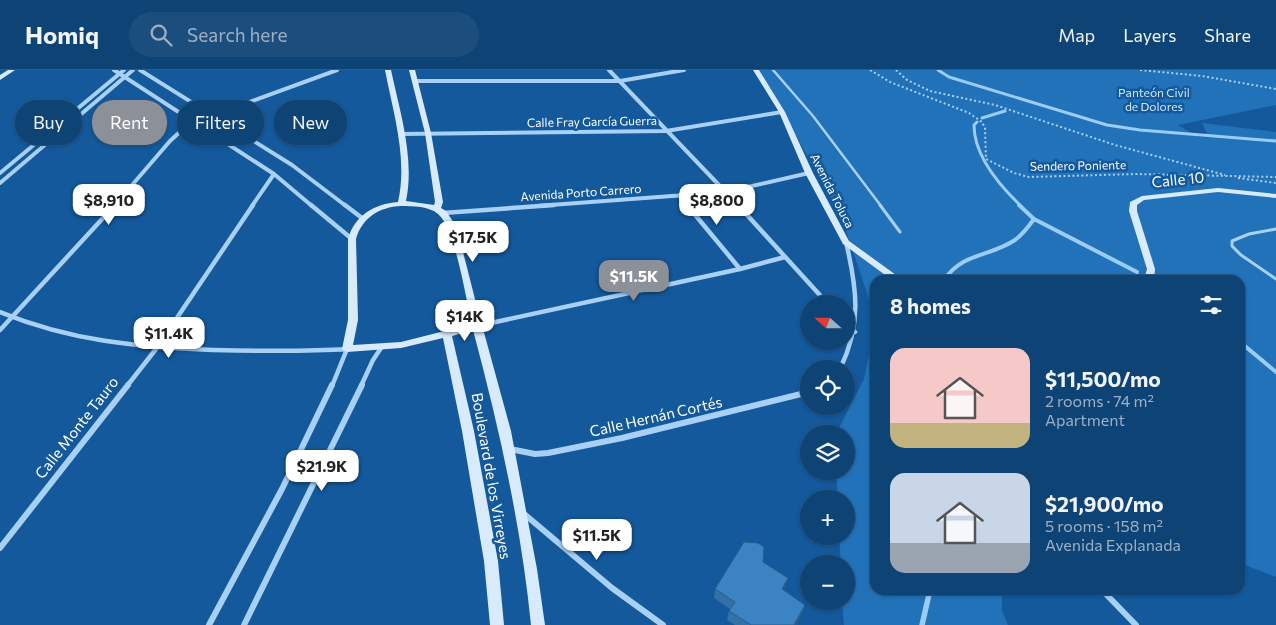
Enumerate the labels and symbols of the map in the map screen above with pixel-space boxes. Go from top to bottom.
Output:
park label: Panteón Civil de Dolores [1118,85,1190,113]
street label: Calle Fray García Guerra [527,113,657,129]
street label: Avenida Toluca [808,151,858,230]
street label: Sendero Poniente [1030,157,1126,173]
street label: Calle 10 [1151,167,1205,191]
street label: Avenida Porto Carrero [520,181,642,203]
pin: $8,910 [68,184,150,226]
pin: $8,800 [676,184,758,226]
pin: $17.5K [432,220,514,263]
pin: $11.5K [593,260,675,302]
north arrow [800,295,855,350]
pin: $14K [435,300,495,342]
pin: $11.4K [128,316,210,359]
street label: Calle Monte Tauro [31,373,122,482]
street label: Boulevard de los Virreyes [468,391,516,561]
street label: Calle Hernán Cortés [588,392,724,440]
pin: $21.9K [281,450,363,492]
pin: $11.5K [556,518,638,561]

